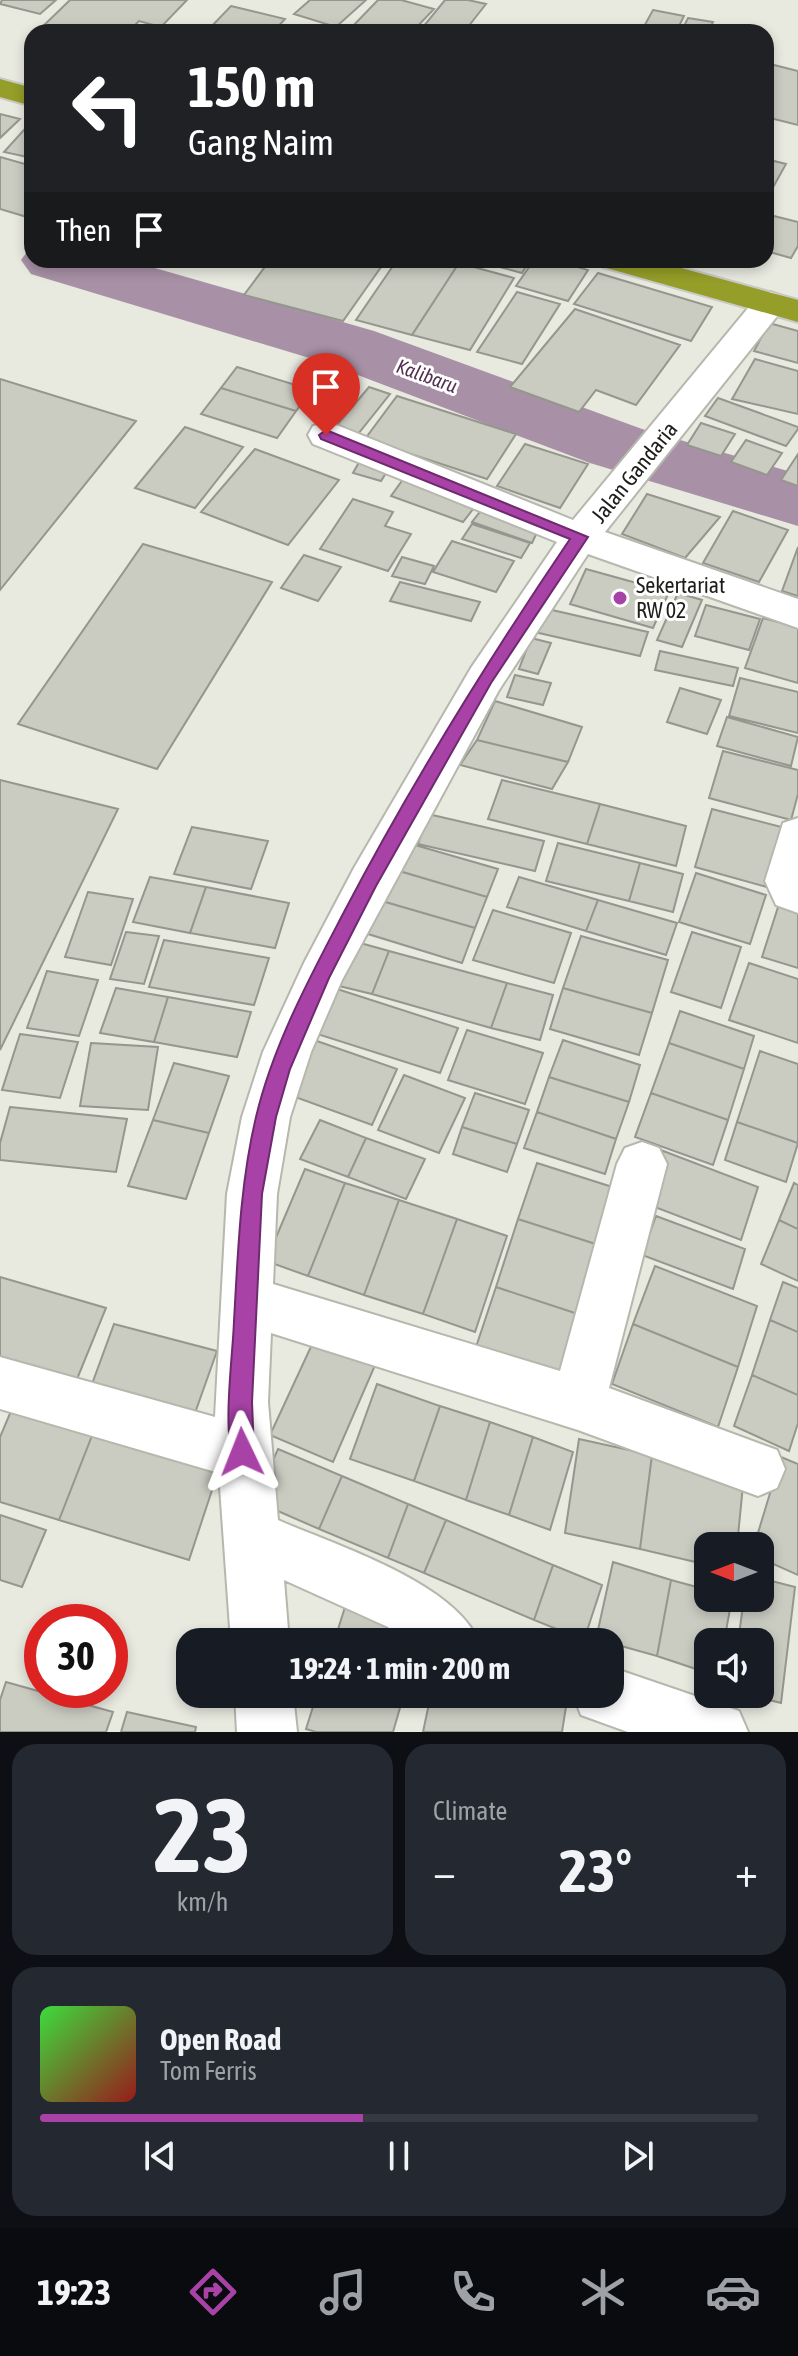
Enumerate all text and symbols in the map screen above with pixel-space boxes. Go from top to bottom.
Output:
text: 150 m [188,55,315,119]
icon: left [56,56,160,160]
text: Gang Naim [188,121,334,163]
icon: arrive [127,208,171,252]
text: Then [56,213,111,247]
pin [292,353,360,435]
water label: Kalibaru [394,354,461,397]
icon: arrive [304,365,348,409]
street label: Jalan Gandaria [586,416,682,528]
place label: Sekertariat RW 02 [636,572,725,623]
marker: Sekertariat RW 02 [611,589,629,607]
position arrow [200,1410,284,1494]
north arrow [694,1532,774,1612]
map controls [694,1532,774,1708]
speed limit sign: 30 [24,1604,128,1708]
button: sound [694,1628,774,1708]
text: 19:24 · 1 min · 200 m [290,1651,510,1685]
text: 23 [154,1775,251,1894]
text: Climate [433,1796,507,1826]
text: 23° [559,1836,632,1905]
text: − [433,1846,456,1896]
text: + [735,1846,758,1896]
text: km/h [177,1887,228,1917]
text: Open Road [160,2022,281,2056]
text: Tom Ferris [160,2056,257,2086]
icon: previous [138,2134,182,2178]
icon: pause [377,2134,421,2178]
icon: next [616,2134,660,2178]
icon: directions [185,2264,241,2320]
icon: music [315,2264,371,2320]
icon: phone [445,2264,501,2320]
icon: climate [575,2264,631,2320]
icon: car [705,2264,761,2320]
text: 19:23 [37,2271,111,2313]

